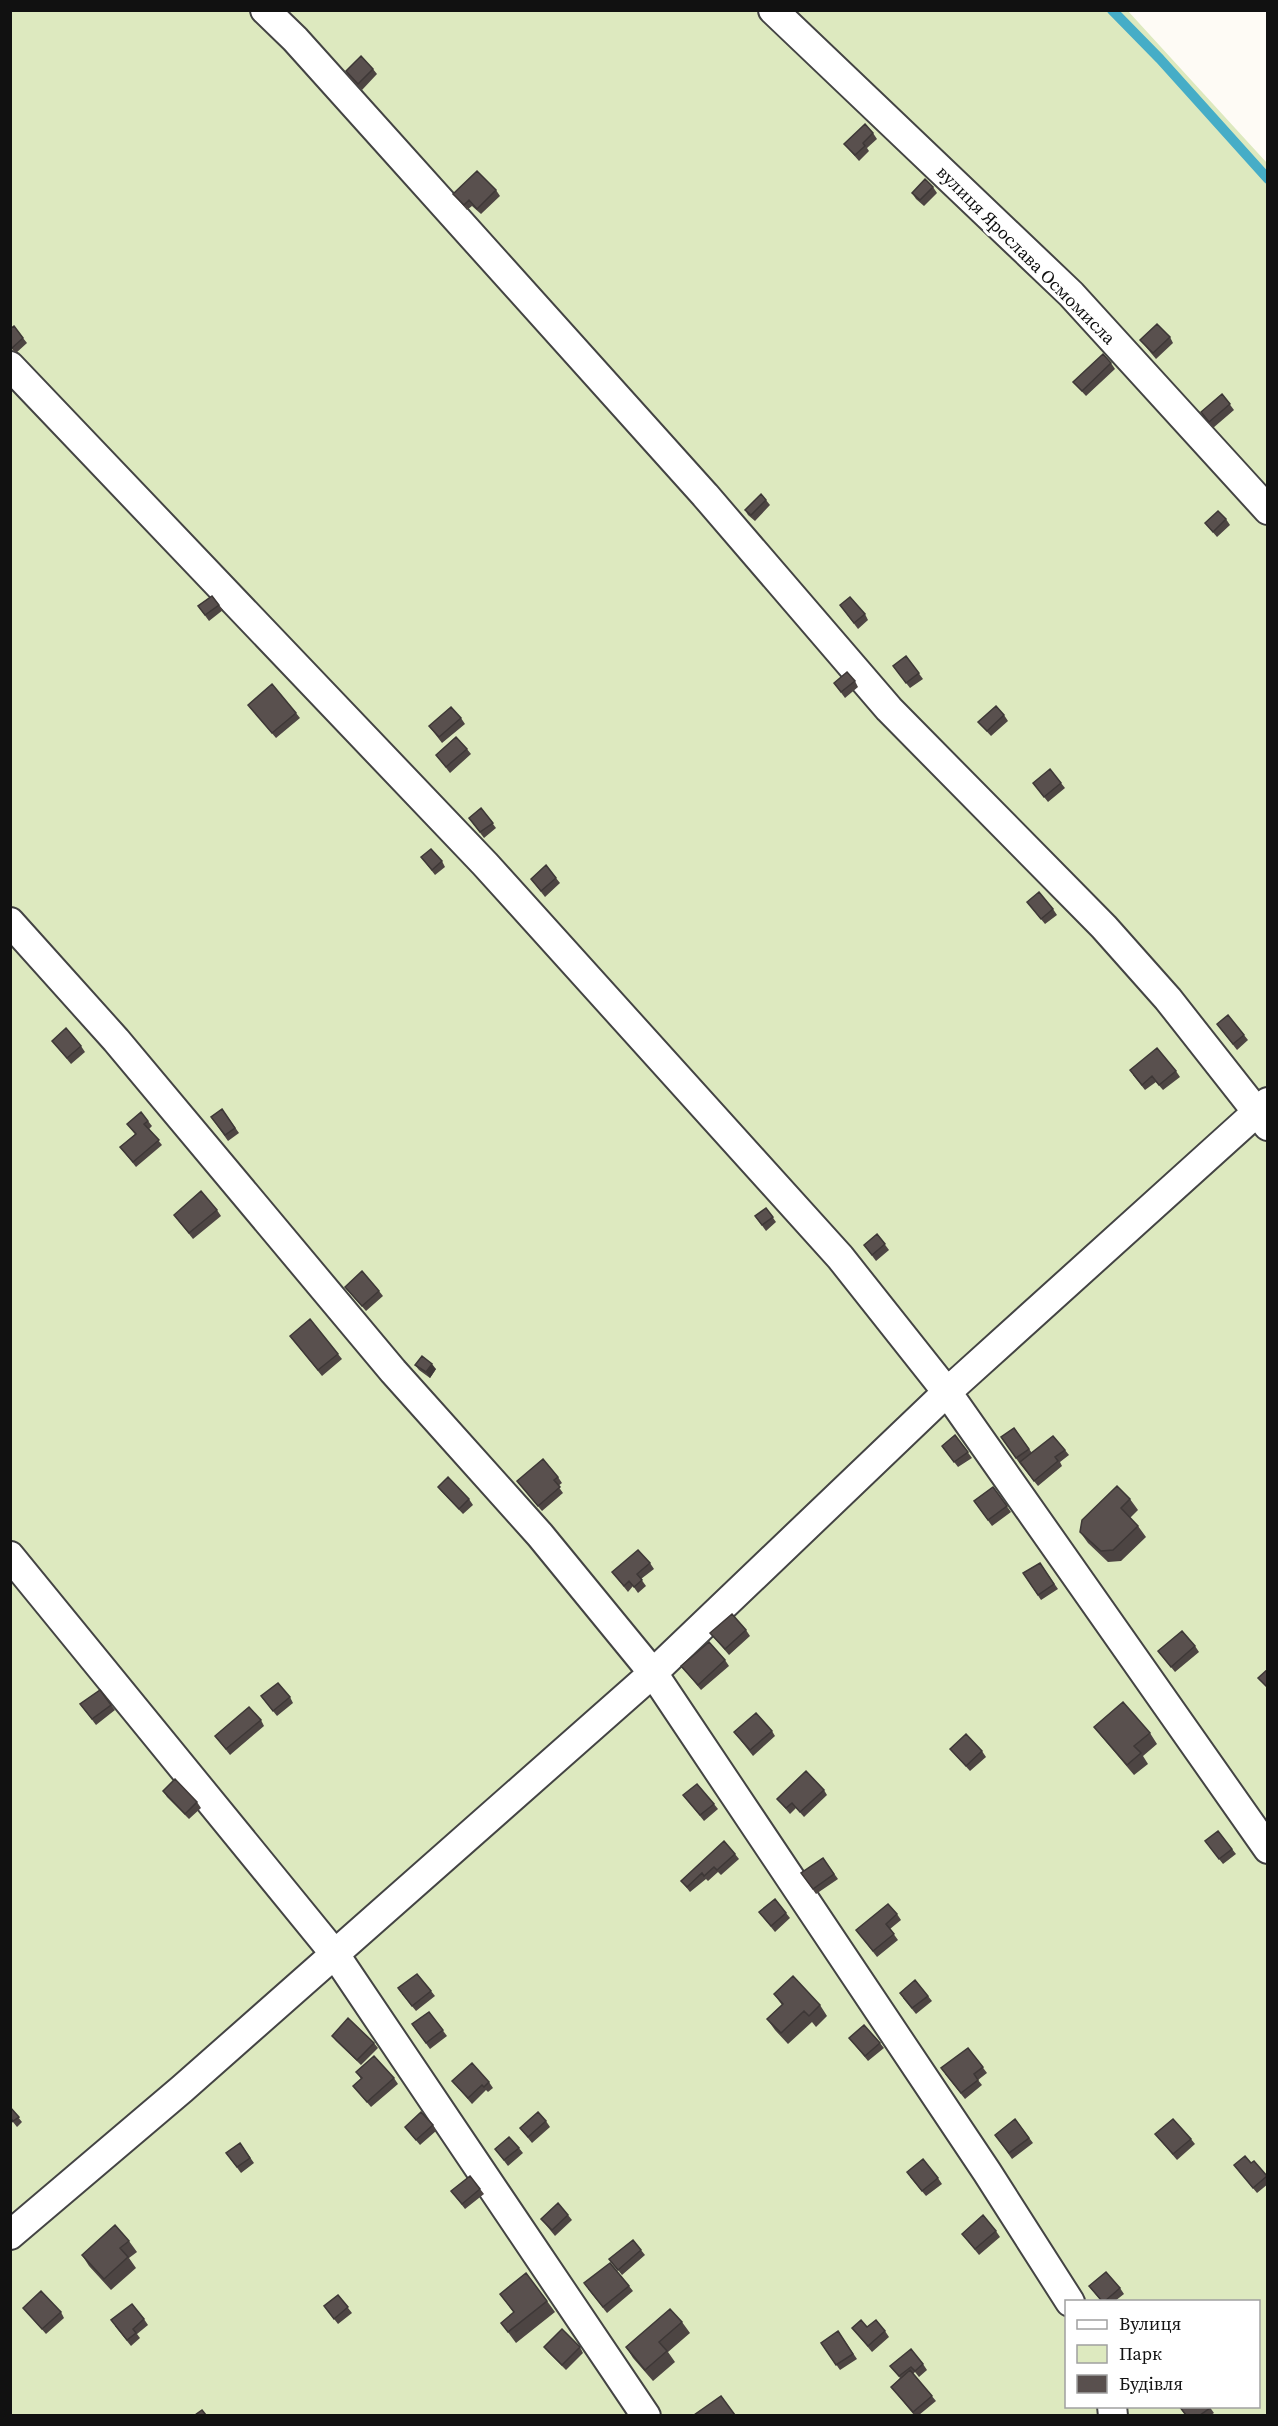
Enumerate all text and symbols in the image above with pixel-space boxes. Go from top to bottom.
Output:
street label: вулиця Ярослава Осмомисла [931,159,1122,350]
legend [1065,2300,1260,2408]
text: Вулиця [1119,2311,1181,2336]
text: Парк [1119,2341,1162,2366]
text: Будівля [1119,2371,1183,2396]

